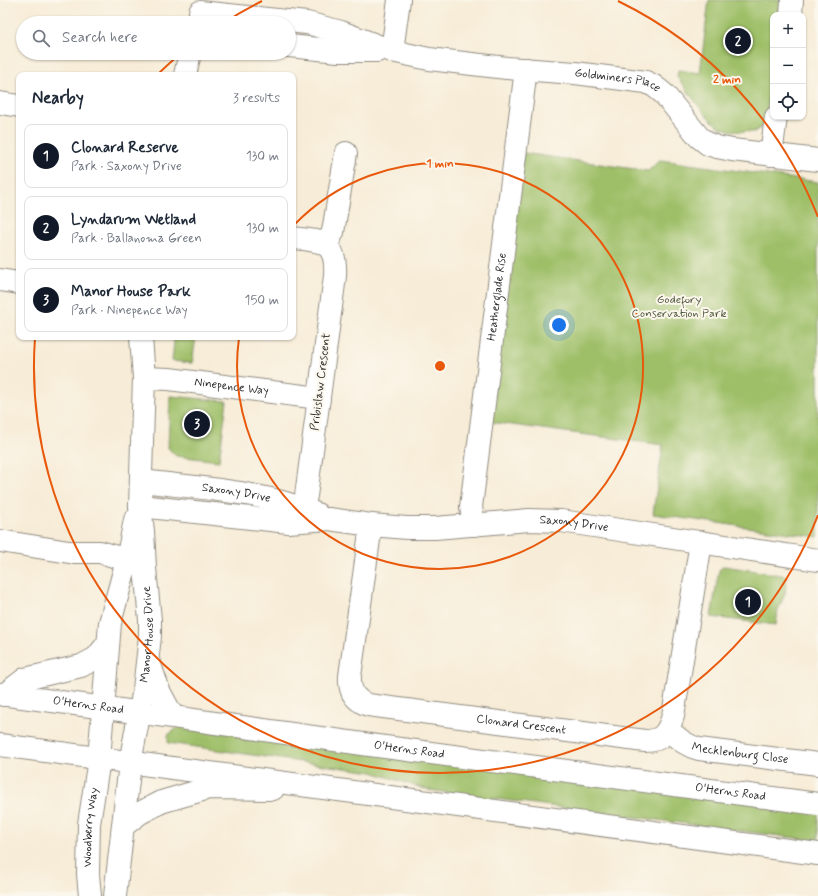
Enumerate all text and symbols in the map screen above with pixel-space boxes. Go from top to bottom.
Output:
map controls [770,12,806,120]
button: + [770,12,806,48]
search box [16,16,296,60]
pin: 2 [725,26,751,56]
icon: search [30,27,52,49]
text: Search here [62,28,138,48]
button: − [770,48,806,84]
street label: Goldminers Place [574,65,664,96]
text: 2 min [713,72,741,88]
button: locate [770,84,806,120]
text: Nearby [32,87,84,109]
text: 3 results [233,90,280,107]
text: Clonard Reserve [71,138,179,158]
text: 1 [43,148,49,165]
text: 130 m [246,148,279,165]
text: 1 min [426,156,454,172]
text: Park · Saxony Drive [71,158,182,175]
text: Lyndarum Wetland [71,210,196,230]
text: 2 [43,220,49,237]
text: 130 m [246,220,279,237]
text: Park · Ballanoma Green [71,230,202,247]
street label: Heatherglade Rise [484,252,511,342]
text: Manor House Park [71,282,191,302]
text: 3 [43,292,49,309]
text: 150 m [245,292,279,309]
park label: Godefory Conservation Park [632,292,727,322]
text: Park · Ninepence Way [71,302,188,319]
your location [549,315,569,335]
street label: Pribislaw Crescent [307,332,335,432]
centre of rings [433,359,447,373]
street label: Ninepence Way [193,374,270,400]
pin: 3 [184,409,210,439]
street label: Saxony Drive [201,480,272,507]
street label: Saxony Drive [539,512,609,536]
street label: Manor House Drive [137,585,158,684]
pin: 1 [735,587,761,617]
street label: O'Herns Road [52,693,125,718]
street label: Clonard Crescent [475,711,567,739]
street label: O'Herns Road [373,738,446,763]
street label: Mecklenburg Close [690,739,789,768]
street label: O'Herns Road [694,780,767,805]
street label: Woodberry Way [80,786,103,867]

